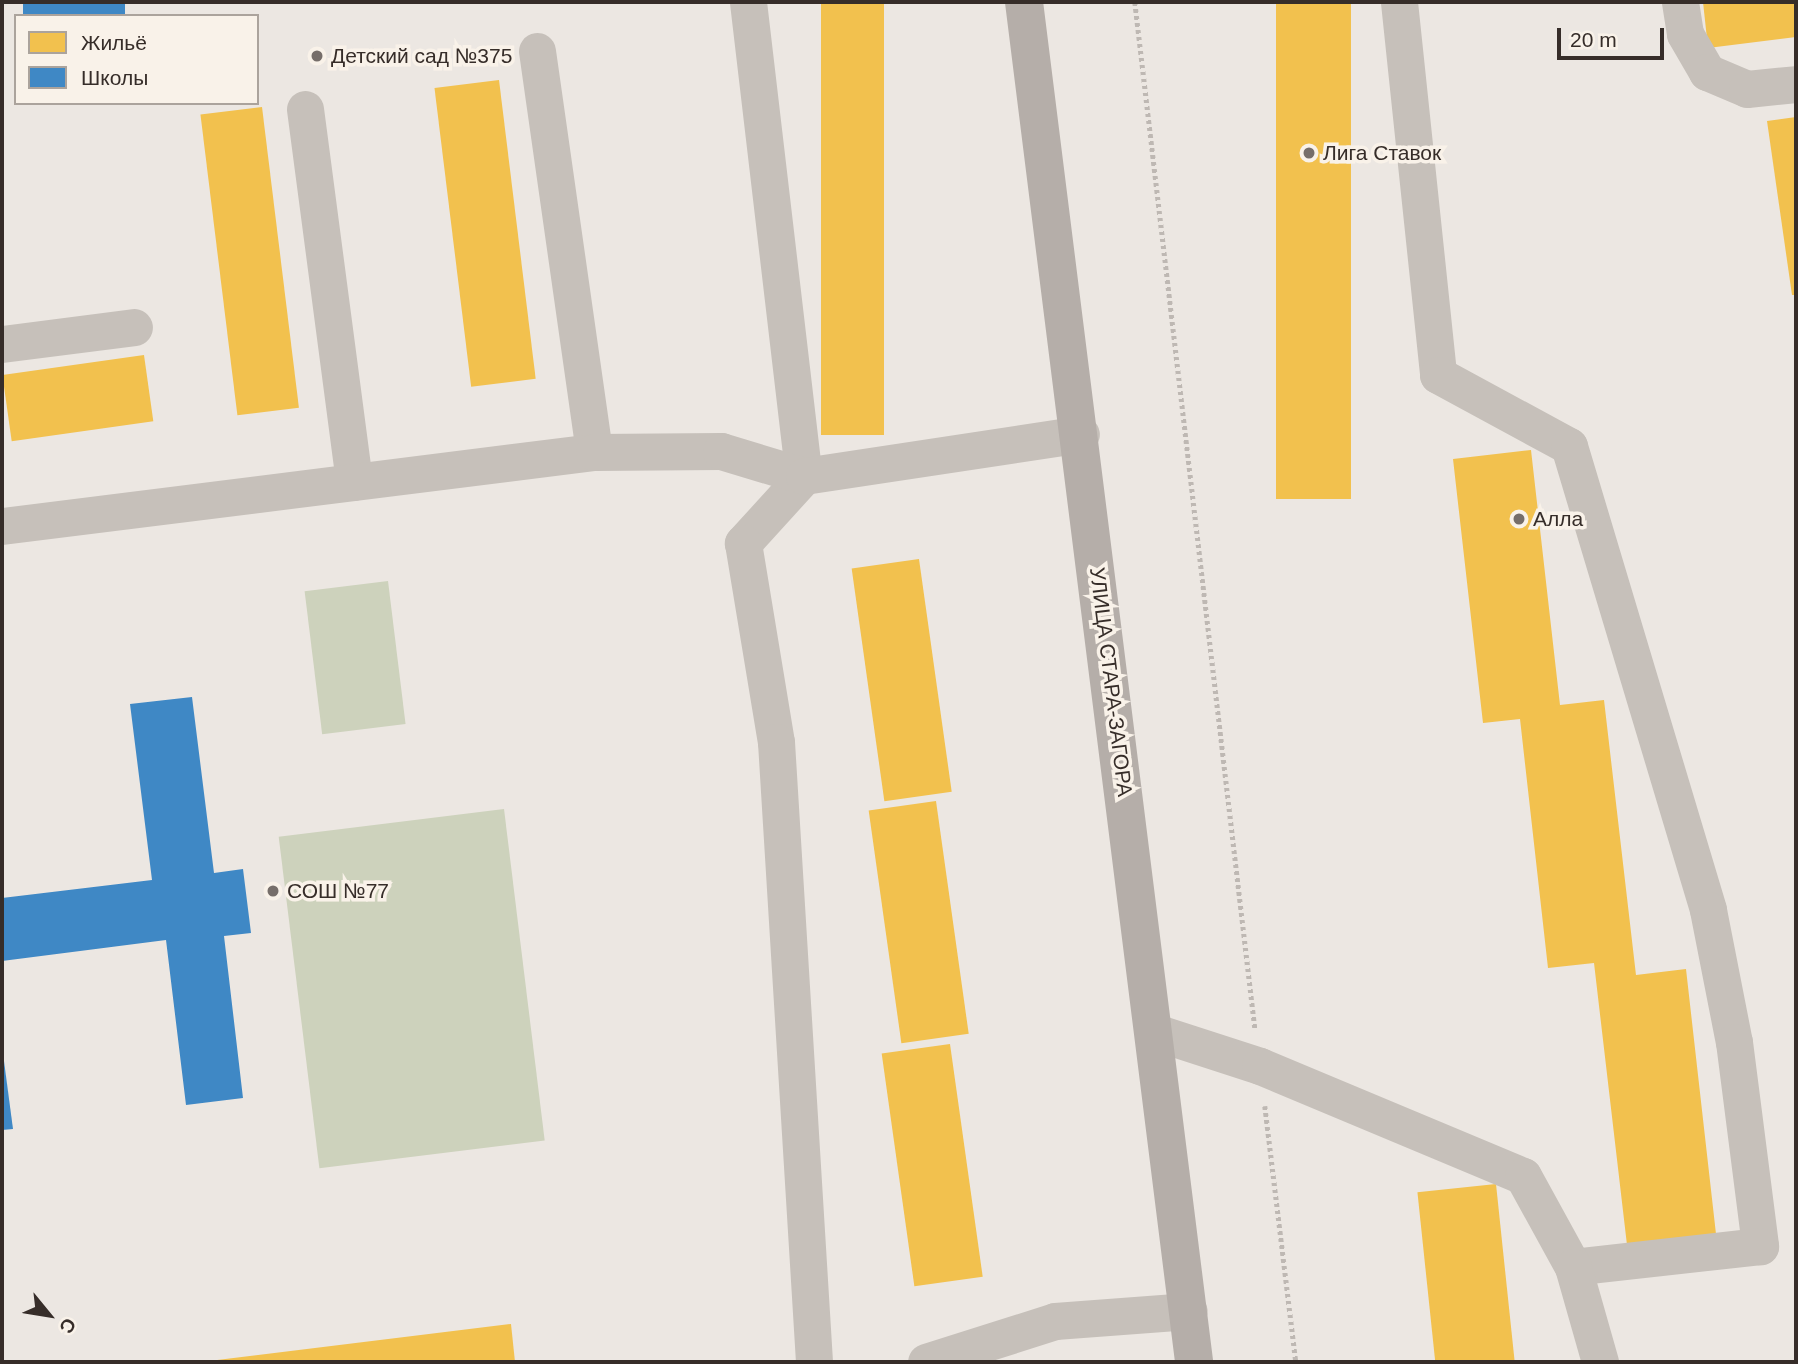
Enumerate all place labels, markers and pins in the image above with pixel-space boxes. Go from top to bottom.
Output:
place label: Детский сад №375 [331,43,512,69]
marker: Детский сад №375 [309,48,325,64]
place label: Лига Ставок [1323,140,1441,166]
marker: Лига Ставок [1301,145,1317,161]
place label: Алла [1533,506,1583,532]
marker: Алла [1511,511,1527,527]
place label: СОШ №77 [287,878,389,904]
marker: СОШ №77 [265,883,281,899]

